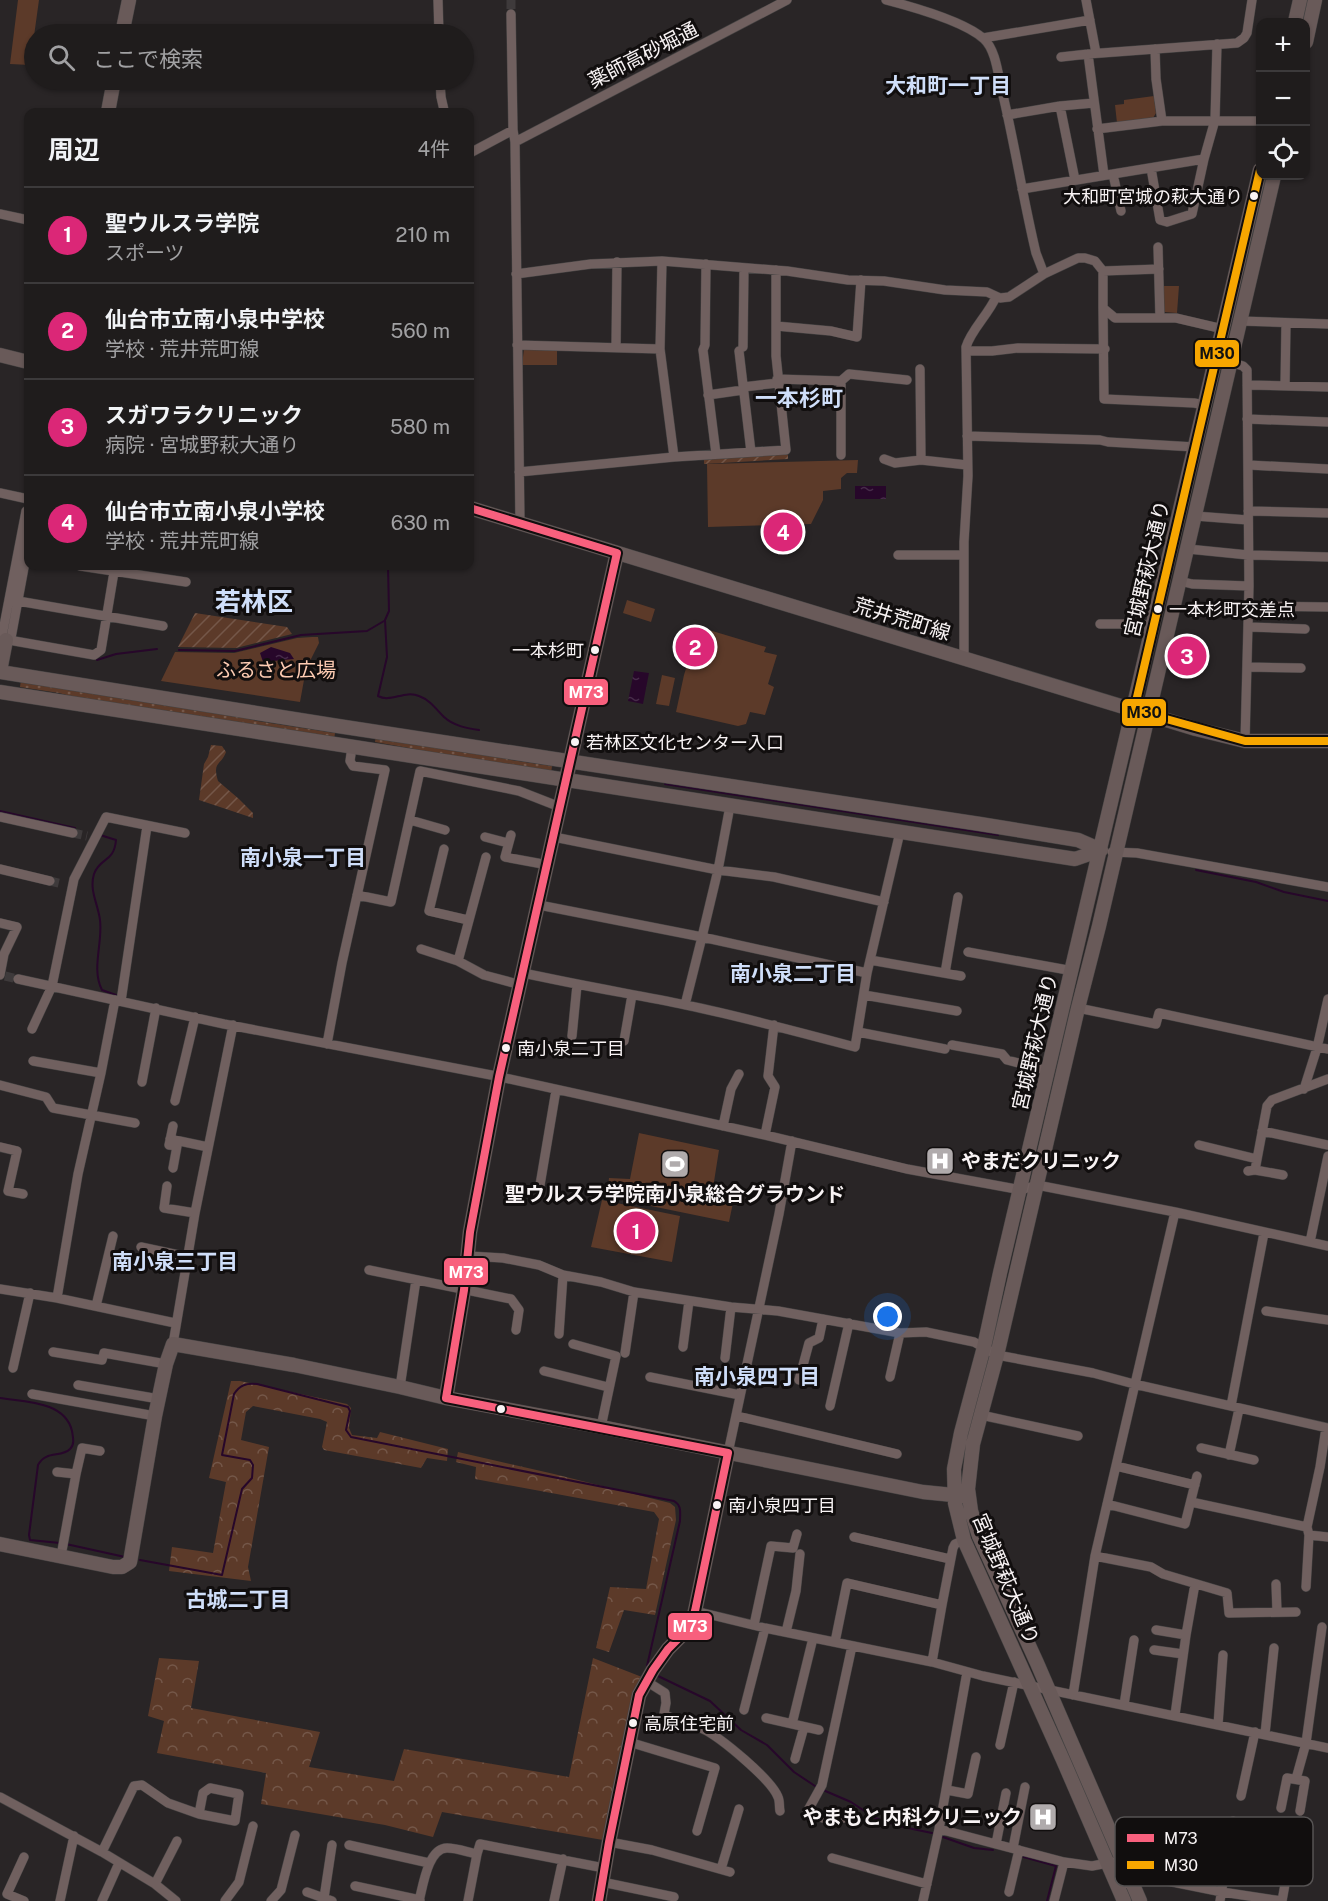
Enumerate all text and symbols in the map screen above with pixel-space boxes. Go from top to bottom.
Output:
street label: 薬師高砂堀通 [584,17,702,93]
map controls [1256,18,1310,180]
button: + [1256,18,1310,72]
search box [24,24,474,90]
icon: search [45,41,78,74]
text: ここで検索 [93,46,203,72]
button: − [1256,72,1310,126]
district label: 大和町一丁目 [885,73,1011,98]
button: locate [1256,126,1310,180]
text: 周辺 [48,134,100,165]
text: 4件 [417,137,450,161]
place label: 大和町宮城の萩大通り [1063,186,1243,207]
marker: 大和町宮城の萩大通り [1248,190,1260,202]
text: 聖ウルスラ学院 [105,210,259,236]
text: 1 [63,223,72,247]
text: 210 m [396,223,450,247]
text: スポーツ [105,241,185,265]
text: 仙台市立南小泉中学校 [105,306,325,332]
text: 2 [61,319,74,343]
text: 560 m [390,319,450,343]
text: 学校 · 荒井荒町線 [105,337,259,361]
line badge: M30 [1194,339,1240,368]
text: M30 [1199,344,1235,363]
district label: 一本杉町 [755,385,843,411]
text: スガワラクリニック [105,402,303,428]
text: 3 [61,415,74,439]
text: 580 m [390,415,450,439]
text: 病院 · 宮城野萩大通り [105,433,299,457]
text: 仙台市立南小泉小学校 [105,498,325,524]
street label: 宮城野萩大通り [1120,498,1174,640]
pin: 4 [764,510,802,554]
text: 4 [61,511,74,535]
text: 630 m [391,511,450,535]
text: 学校 · 荒井荒町線 [105,529,259,553]
district label: 若林区 [215,586,293,617]
street label: 荒井荒町線 [851,593,953,645]
place label: 一本杉町交差点 [1169,599,1295,620]
marker: 一本杉町交差点 [1152,603,1164,615]
pin: 2 [676,624,714,670]
pin: 3 [1168,634,1206,678]
place label: 一本杉町 [512,640,584,661]
marker: 一本杉町 [589,644,601,656]
park label: ふるさと広場 [216,658,336,682]
line badge: M73 [563,678,609,706]
text: M73 [568,683,604,702]
line badge: M30 [1121,698,1167,727]
text: M30 [1126,703,1162,722]
place label: 若林区文化センター入口 [586,732,784,753]
marker: 若林区文化センター入口 [569,736,581,748]
district label: 南小泉一丁目 [240,845,366,870]
district label: 南小泉二丁目 [730,961,856,986]
street label: 宮城野萩大通り [1008,971,1062,1113]
place label: 南小泉二丁目 [517,1038,625,1059]
marker: 南小泉二丁目 [500,1042,512,1054]
hospital icon: やまだクリニック [924,1145,956,1177]
sports icon: 聖ウルスラ学院南小泉総合グラウンド [659,1148,691,1180]
place label: やまだクリニック [961,1149,1121,1173]
place label: 聖ウルスラ学院南小泉総合グラウンド [505,1182,845,1206]
pin: 1 [616,1208,656,1254]
district label: 南小泉三丁目 [112,1249,238,1274]
line badge: M73 [443,1257,489,1286]
text: M73 [448,1263,484,1282]
your location [873,1302,902,1331]
district label: 南小泉四丁目 [694,1364,820,1389]
unlabelled marker [495,1403,507,1415]
place label: 南小泉四丁目 [728,1495,836,1516]
marker: 南小泉四丁目 [711,1499,723,1511]
street label: 宮城野萩大通り [968,1510,1044,1648]
district label: 古城二丁目 [186,1587,291,1612]
line badge: M73 [667,1612,713,1641]
text: M73 [672,1617,708,1636]
place label: 高原住宅前 [644,1713,734,1734]
marker: 高原住宅前 [627,1717,639,1729]
hospital icon: やまもと内科クリニック [1027,1801,1059,1833]
place label: やまもと内科クリニック [802,1805,1022,1829]
legend [1115,1817,1313,1886]
text: M73 [1164,1829,1198,1848]
text: M30 [1164,1856,1198,1875]

